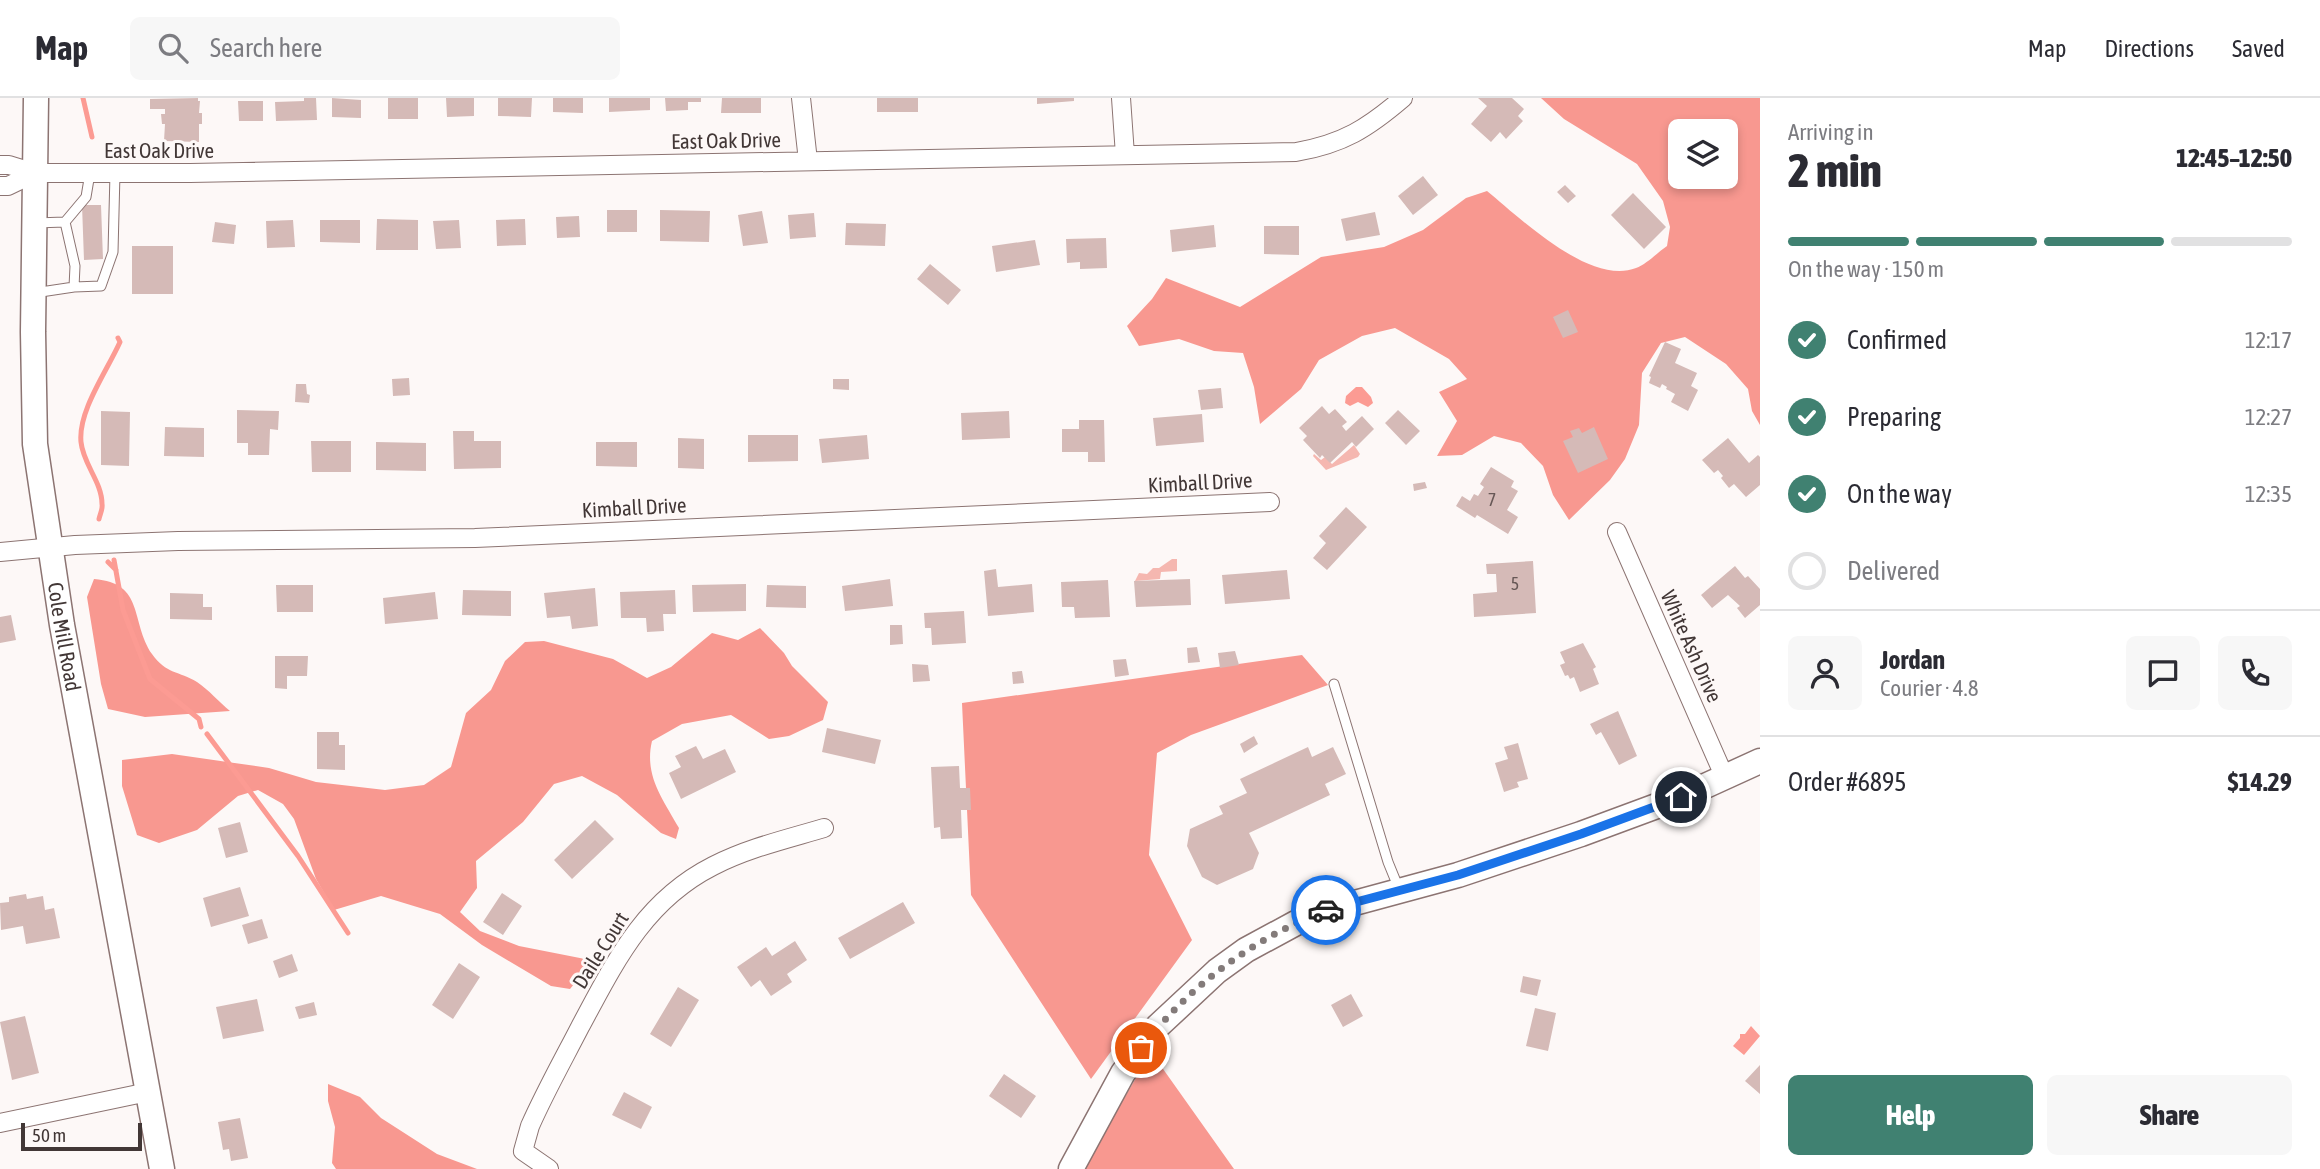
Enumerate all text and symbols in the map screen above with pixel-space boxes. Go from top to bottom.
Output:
search box [130,17,620,80]
text: Map [35,29,88,67]
icon: search [154,29,192,67]
text: Search here [210,33,322,63]
text: Map [2028,35,2066,62]
text: Directions [2104,35,2194,62]
text: Saved [2232,35,2285,62]
map controls [1668,119,1738,189]
button: layers [1668,119,1738,189]
text: Arriving in [1788,119,1874,145]
street label: East Oak Drive [671,127,781,153]
street label: East Oak Drive [104,138,214,162]
text: 12:45–12:50 [2176,143,2292,173]
text: 2 min [1788,144,1882,197]
text: On the way · 150 m [1788,256,1944,282]
icon: check [1788,321,1826,359]
text: Confirmed [1847,325,1947,355]
text: 12:17 [2245,327,2292,353]
icon: check [1788,398,1826,436]
text: Preparing [1847,402,1941,432]
text: 12:27 [2245,404,2292,430]
street label: Kimball Drive [1147,467,1253,497]
icon: check [1788,475,1826,513]
text: On the way [1847,479,1952,509]
text: 12:35 [2245,481,2292,507]
house number: 7 [1488,489,1496,510]
street label: Kimball Drive [581,492,687,522]
text: Delivered [1847,556,1940,586]
house number: 5 [1511,573,1519,594]
street label: Cole Mill Road [44,581,86,693]
street label: White Ash Drive [1657,586,1727,706]
button: person [1788,636,1862,710]
button: chat [2126,636,2200,710]
button: phone [2218,636,2292,710]
text: Jordan [1880,645,1945,675]
text: Courier · 4.8 [1880,675,1979,701]
pin [1651,767,1711,827]
text: Order #6895 [1788,767,1907,797]
text: $14.29 [2228,767,2292,797]
icon: home [1662,778,1700,816]
courier [1291,875,1361,945]
icon: car [1307,891,1345,929]
street label: Daile Court [567,907,633,993]
pin [1111,1018,1171,1078]
icon: bag [1122,1029,1160,1067]
button: Help [1788,1075,2033,1155]
button: Share [2047,1075,2292,1155]
scale bar [21,1120,142,1152]
text: 50 m [32,1124,66,1146]

